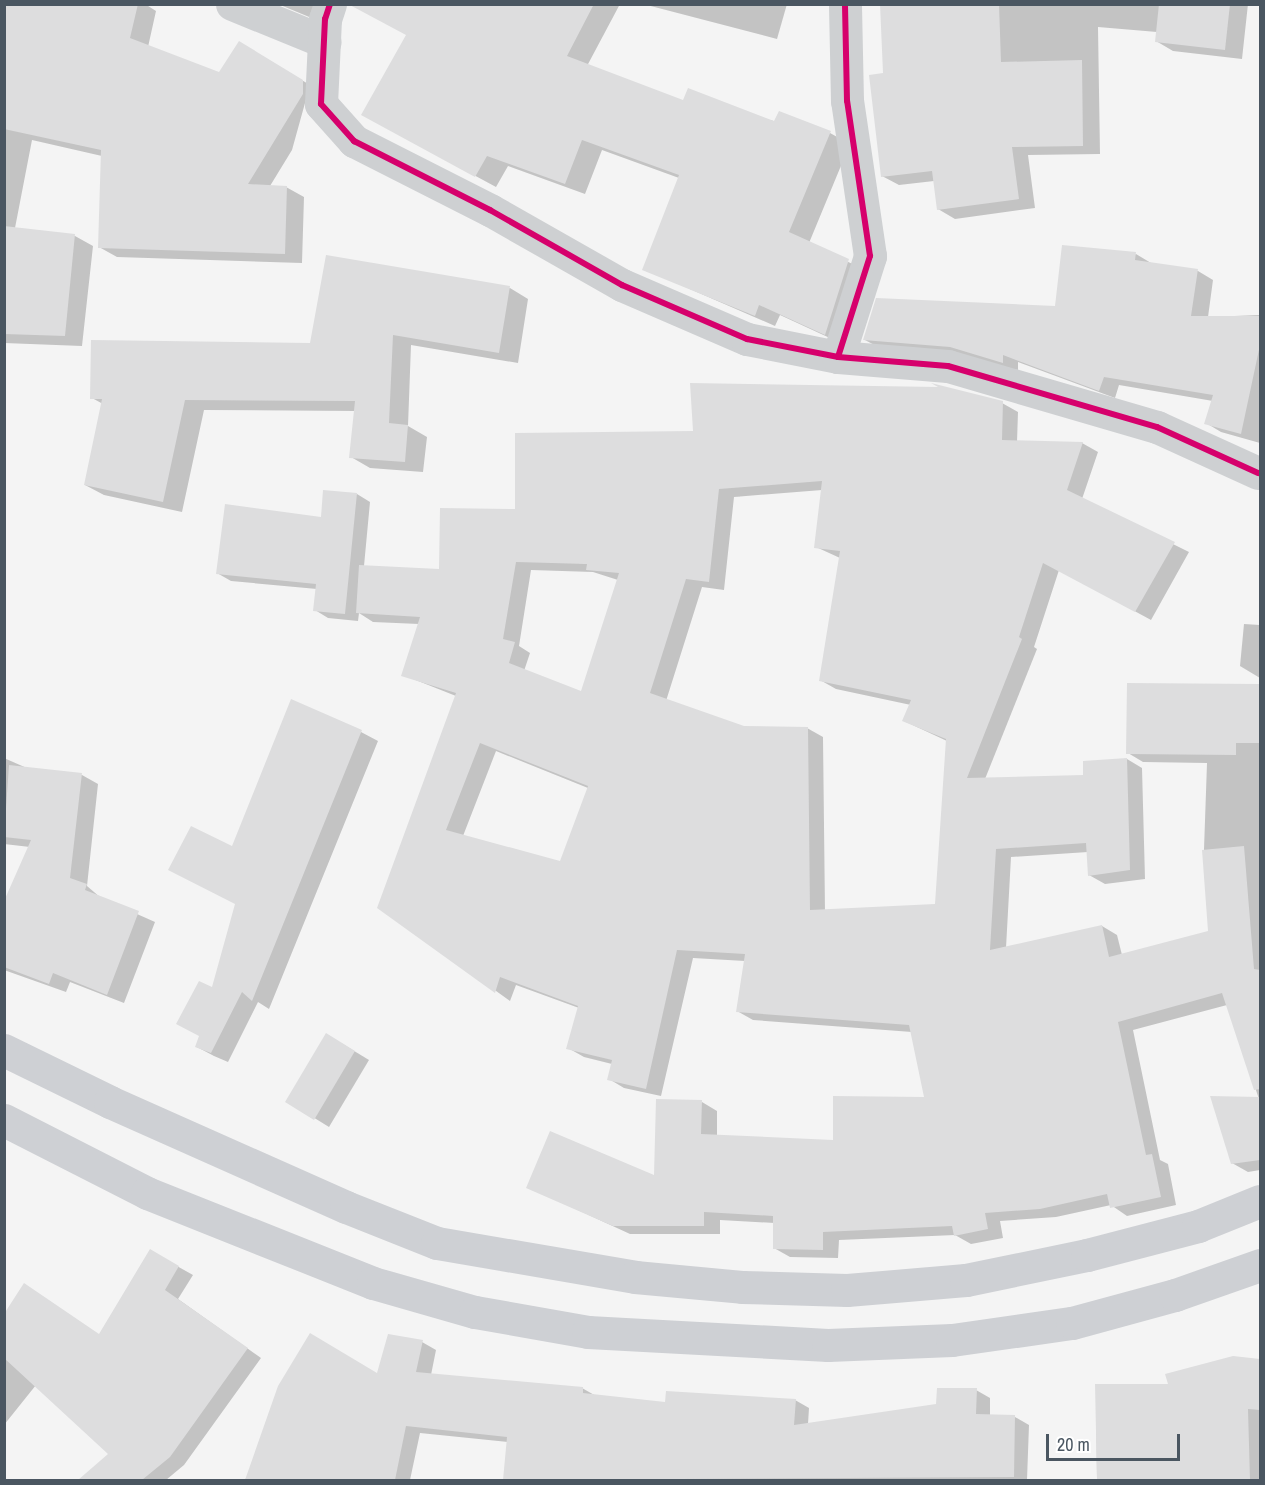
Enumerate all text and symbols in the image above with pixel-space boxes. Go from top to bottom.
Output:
scale bar [1049,1422,1182,1460]
text: 20 m [1057,1432,1090,1457]

